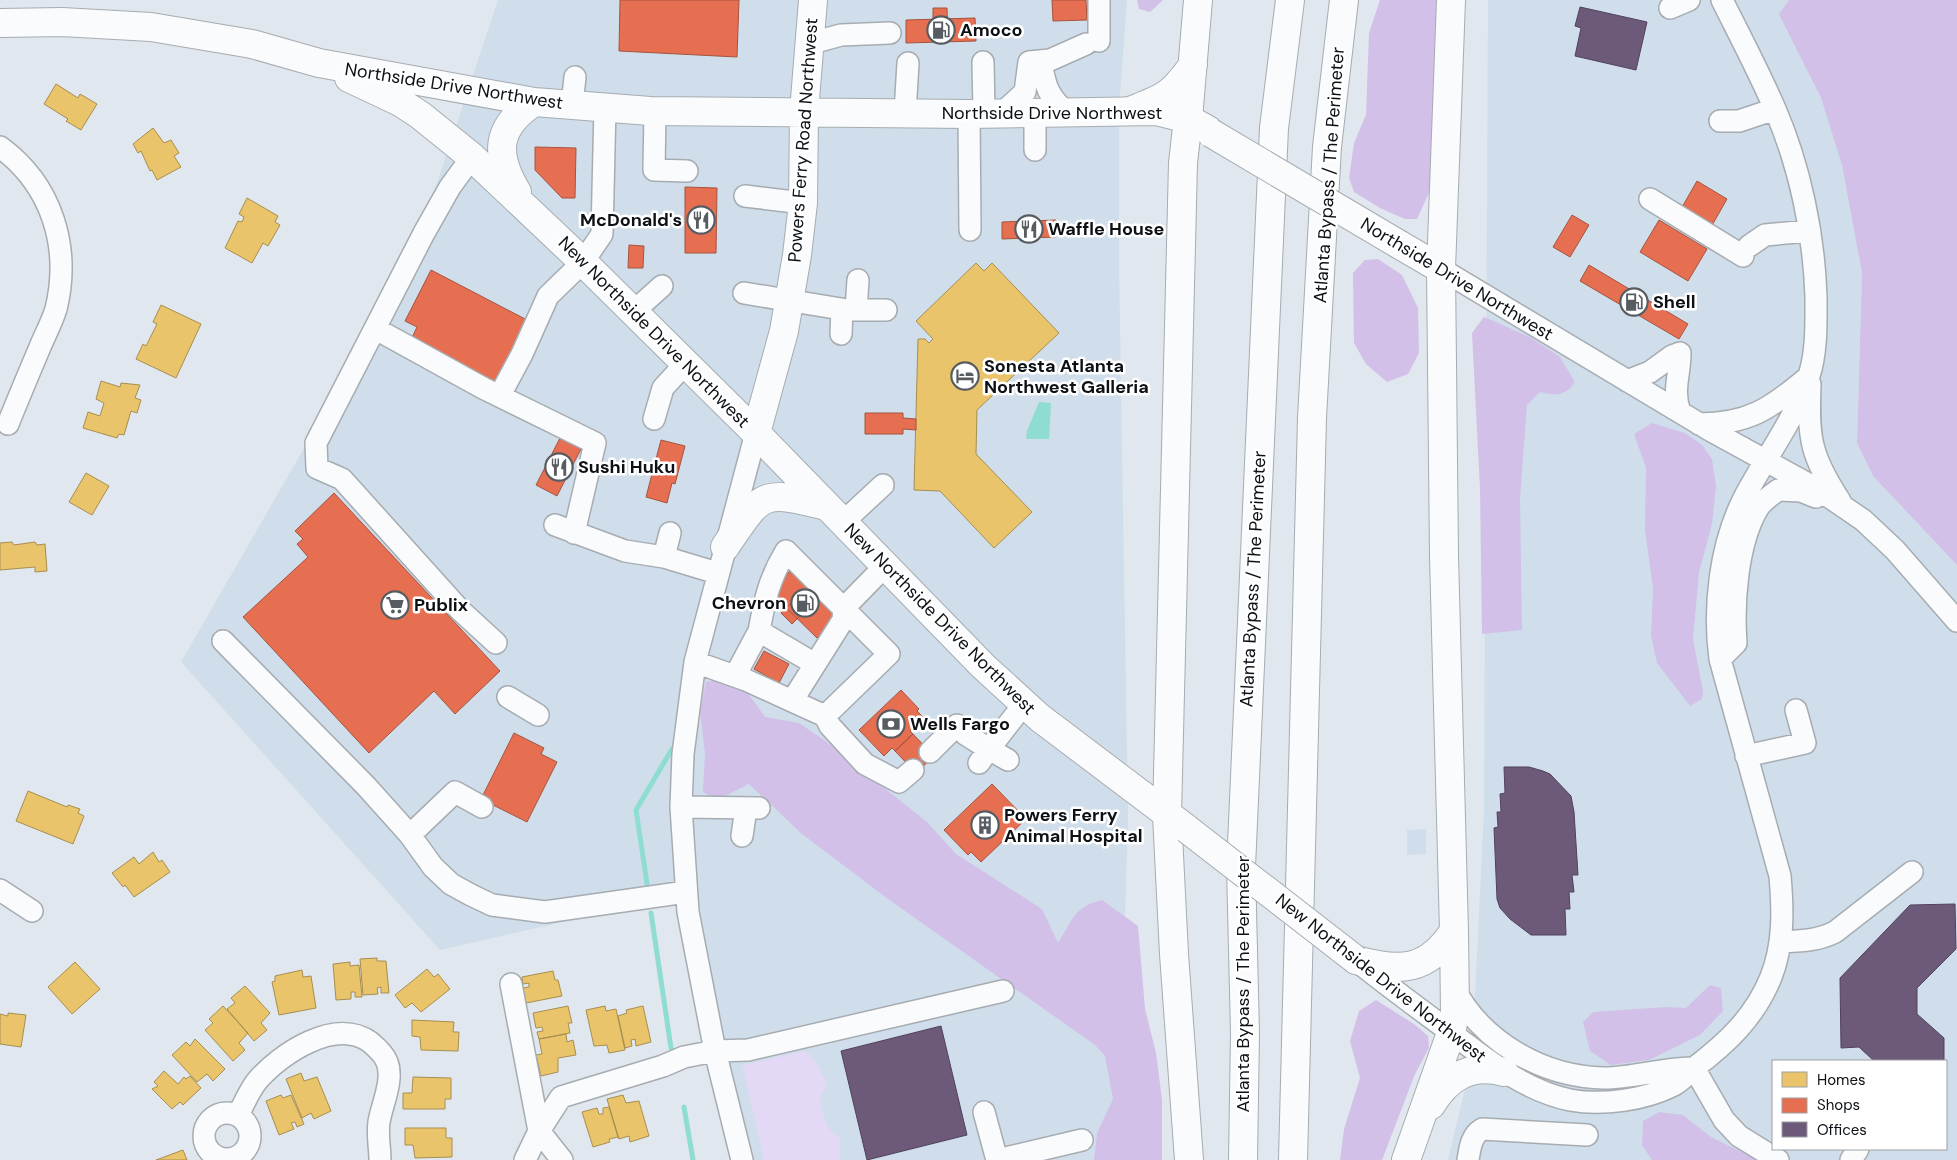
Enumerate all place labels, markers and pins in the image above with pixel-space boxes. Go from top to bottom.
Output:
fuel station icon: Amoco [926,15,956,45]
place label: Amoco [960,18,1023,42]
restaurant icon: McDonald's [686,205,716,235]
place label: McDonald's [580,208,682,232]
restaurant icon: Waffle House [1014,214,1044,244]
place label: Waffle House [1048,217,1165,241]
fuel station icon: Shell [1619,287,1649,317]
place label: Shell [1653,290,1695,314]
place label: Sonesta Atlanta Northwest Galleria [984,354,1149,399]
hotel icon: Sonesta Atlanta Northwest Galleria [950,361,980,391]
restaurant icon: Sushi Huku [544,452,574,482]
place label: Sushi Huku [578,455,675,479]
fuel station icon: Chevron [790,588,820,618]
supermarket icon: Publix [380,590,410,620]
place label: Chevron [712,591,786,615]
place label: Publix [414,593,468,617]
bank icon: Wells Fargo [876,709,906,739]
place label: Wells Fargo [910,712,1010,736]
place label: Powers Ferry Animal Hospital [1004,803,1143,848]
building icon: Powers Ferry Animal Hospital [970,810,1000,840]

